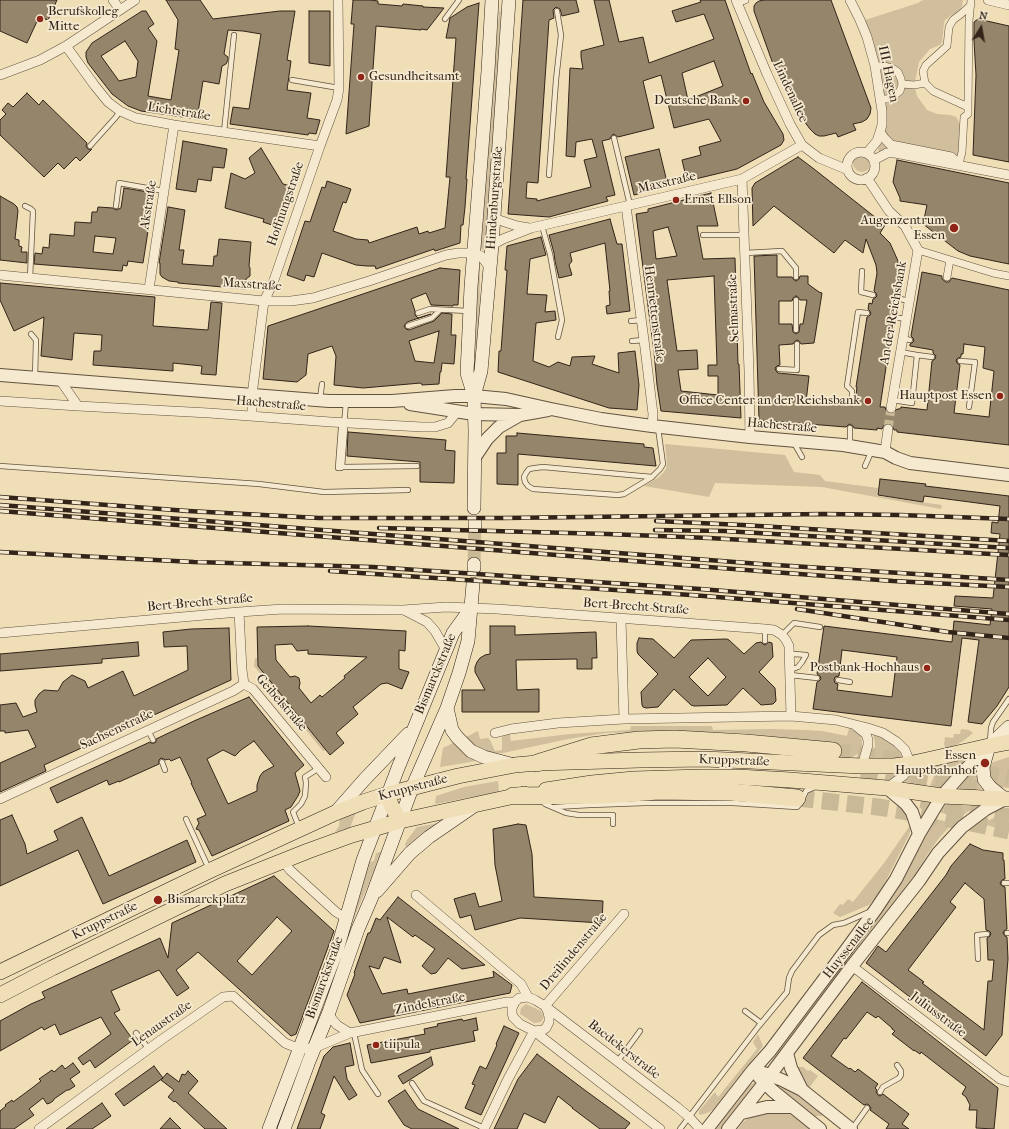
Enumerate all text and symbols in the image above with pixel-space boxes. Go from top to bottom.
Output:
place label: Berufskolleg Mitte [48,4,118,35]
north arrow [961,8,1001,48]
text: N [978,9,989,23]
marker: Berufskolleg Mitte [35,14,45,24]
street label: III. Hagen [874,44,902,104]
street label: Lindenallee [769,59,811,125]
place label: Gesundheitsamt [369,69,460,85]
marker: Gesundheitsamt [356,72,366,82]
place label: Deutsche Bank [654,93,738,109]
marker: Deutsche Bank [741,96,751,106]
street label: Lichtstraße [146,99,212,125]
street label: Hindenburgstraße [484,146,506,250]
street label: Hoffnungstraße [264,160,308,248]
street label: Maxstraße [636,169,698,197]
street label: Akstraße [137,179,161,231]
place label: Ernst Ellson [684,192,751,208]
marker: Ernst Ellson [671,195,681,205]
place label: Augenzentrum Essen [860,213,945,244]
marker: Augenzentrum Essen [948,222,960,234]
street label: An der Reichsbank [877,260,911,366]
street label: Henriettenstraße [640,265,668,363]
street label: Selmastraße [725,274,743,342]
street label: Maxstraße [222,275,282,295]
place label: Hauptpost Essen [899,388,992,404]
marker: Hauptpost Essen [995,391,1005,401]
street label: Hachestraße [235,393,307,415]
place label: Office Center an der Reichsbank [679,393,860,409]
marker: Office Center an der Reichsbank [863,396,873,406]
street label: Hachestraße [746,415,818,437]
street label: Bert-Brecht-Straße [146,591,254,615]
street label: Bert-Brecht-Straße [583,596,689,618]
street label: Bismarckstraße [412,631,460,717]
place label: Postbank-Hochhaus [810,660,919,676]
marker: Postbank-Hochhaus [922,663,932,673]
street label: Geibelstraße [252,671,310,735]
street label: Sachsenstraße [78,706,156,754]
place label: Essen Hauptbahnhof [895,748,976,779]
street label: Kruppstraße [698,752,770,770]
marker: Essen Hauptbahnhof [979,757,991,769]
street label: Kruppstraße [377,771,449,805]
place label: Bismarckplatz [167,892,246,908]
marker: Bismarckplatz [152,894,164,906]
street label: Kruppstraße [70,898,140,944]
street label: Dreilindenstraße [537,910,611,994]
street label: Huyssenallee [820,914,878,982]
street label: Bismarckstraße [303,935,347,1021]
street label: Juliusstraße [907,989,969,1041]
street label: Zindelstraße [393,990,467,1018]
street label: Lenaustraße [129,998,195,1050]
street label: Baedekerstraße [585,1017,663,1083]
place label: tiipula [384,1037,420,1053]
marker: tiipula [371,1040,381,1050]

